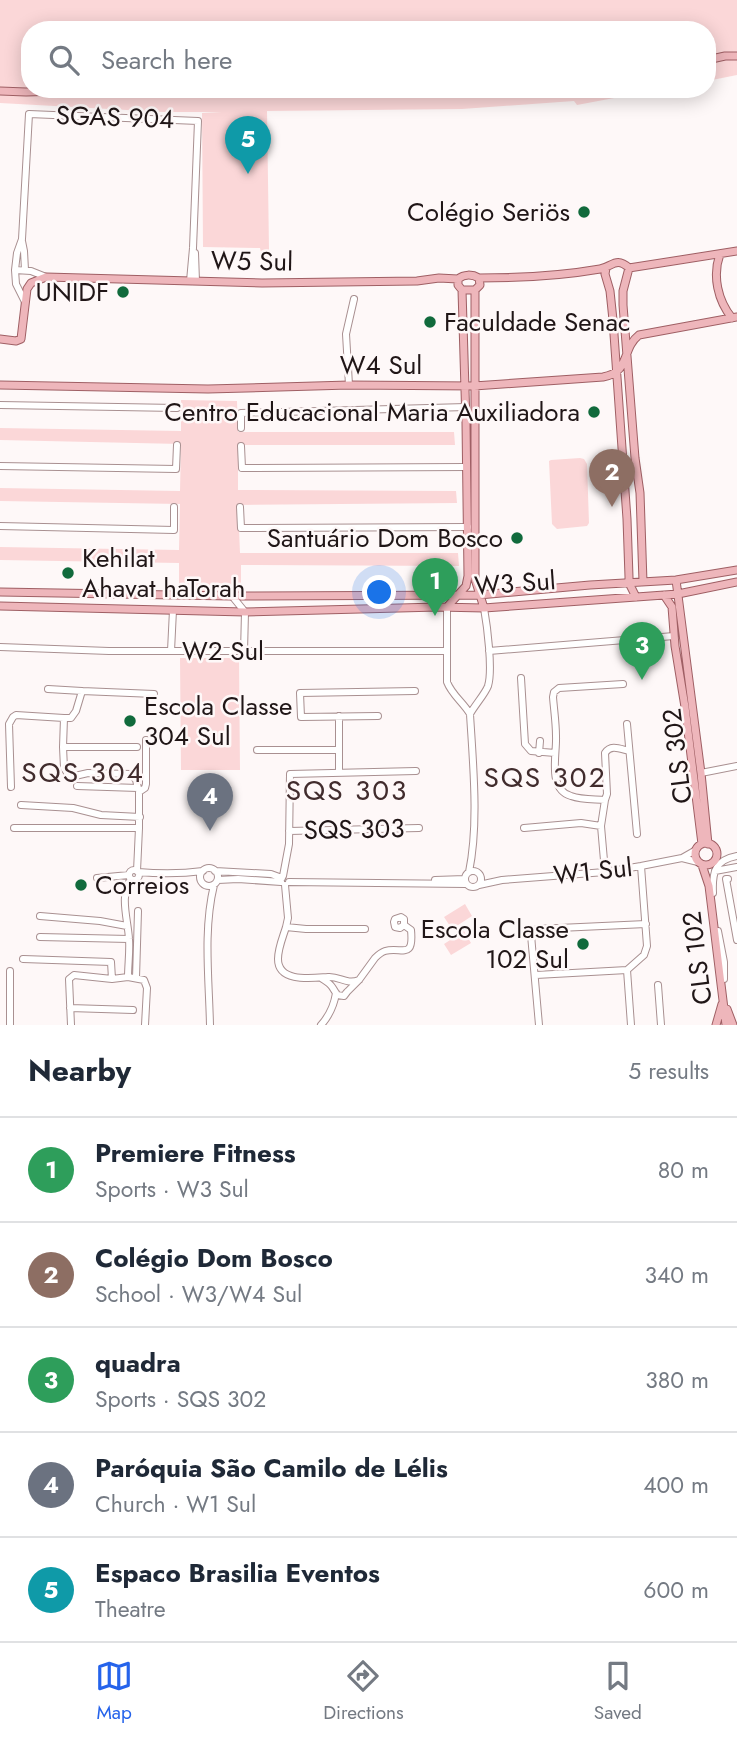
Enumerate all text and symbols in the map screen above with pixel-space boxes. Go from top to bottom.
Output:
search box [21,21,716,98]
icon: search [45,41,83,79]
text: Search here [101,41,233,79]
street label: SGAS 904 [55,96,175,138]
pin: 5 [225,116,271,174]
place label: Colégio Seriös [407,193,570,231]
marker: Colégio Seriös [576,204,592,220]
street label: W5 Sul [211,241,293,281]
place label: UNIDF [36,273,109,311]
marker: UNIDF [115,284,131,300]
place label: Faculdade Senac [444,303,630,341]
marker: Faculdade Senac [422,314,438,330]
street label: W4 Sul [340,346,422,384]
place label: Centro Educacional Maria Auxiliadora [164,393,580,431]
marker: Centro Educacional Maria Auxiliadora [586,404,602,420]
pin: 2 [589,449,635,507]
place label: Santuário Dom Bosco [267,519,503,557]
marker: Santuário Dom Bosco [509,530,525,546]
place label: Kehilat Ahavat haTorah [82,539,246,607]
pin: 1 [412,558,458,616]
street label: W3 Sul [473,561,557,605]
marker: Kehilat Ahavat haTorah [60,565,76,581]
your location [362,575,396,609]
pin: 3 [619,622,665,680]
street label: W2 Sul [182,632,264,670]
place label: Escola Classe 304 Sul [144,687,292,755]
street label: CLS 302 [652,706,702,806]
marker: Escola Classe 304 Sul [122,713,138,729]
district label: SQS 304 [21,752,145,793]
district label: SQS 302 [483,757,607,798]
district label: SQS 303 [286,770,408,811]
pin: 4 [187,773,233,831]
street label: SQS 303 [303,809,405,849]
street label: W1 Sul [552,848,634,894]
place label: Correios [95,866,189,904]
marker: Correios [73,877,89,893]
street label: CLS 102 [672,909,722,1007]
place label: Escola Classe 102 Sul [421,910,569,978]
marker: Escola Classe 102 Sul [575,936,591,952]
text: Nearby [28,1049,131,1092]
text: 5 results [628,1054,709,1088]
text: Premiere Fitness [95,1134,296,1172]
text: 1 [45,1153,57,1187]
text: 80 m [658,1153,709,1187]
text: Sports · W3 Sul [95,1172,249,1206]
text: Colégio Dom Bosco [95,1239,333,1277]
text: 2 [43,1258,59,1292]
text: 340 m [644,1258,709,1292]
text: School · W3/W4 Sul [95,1277,302,1311]
text: quadra [95,1344,181,1382]
text: 3 [44,1363,58,1397]
text: 380 m [645,1363,709,1397]
text: Sports · SQS 302 [95,1382,266,1416]
text: Paróquia São Camilo de Lélis [95,1449,448,1487]
text: 4 [43,1468,59,1502]
text: 400 m [643,1468,709,1502]
text: Church · W1 Sul [95,1487,256,1521]
text: Espaco Brasilia Eventos [95,1554,380,1592]
text: 5 [44,1573,58,1607]
text: 600 m [643,1573,709,1607]
text: Theatre [95,1592,166,1626]
tab: Map [95,1657,133,1726]
tab: Directions [323,1657,404,1726]
tab: Saved [594,1657,642,1726]

